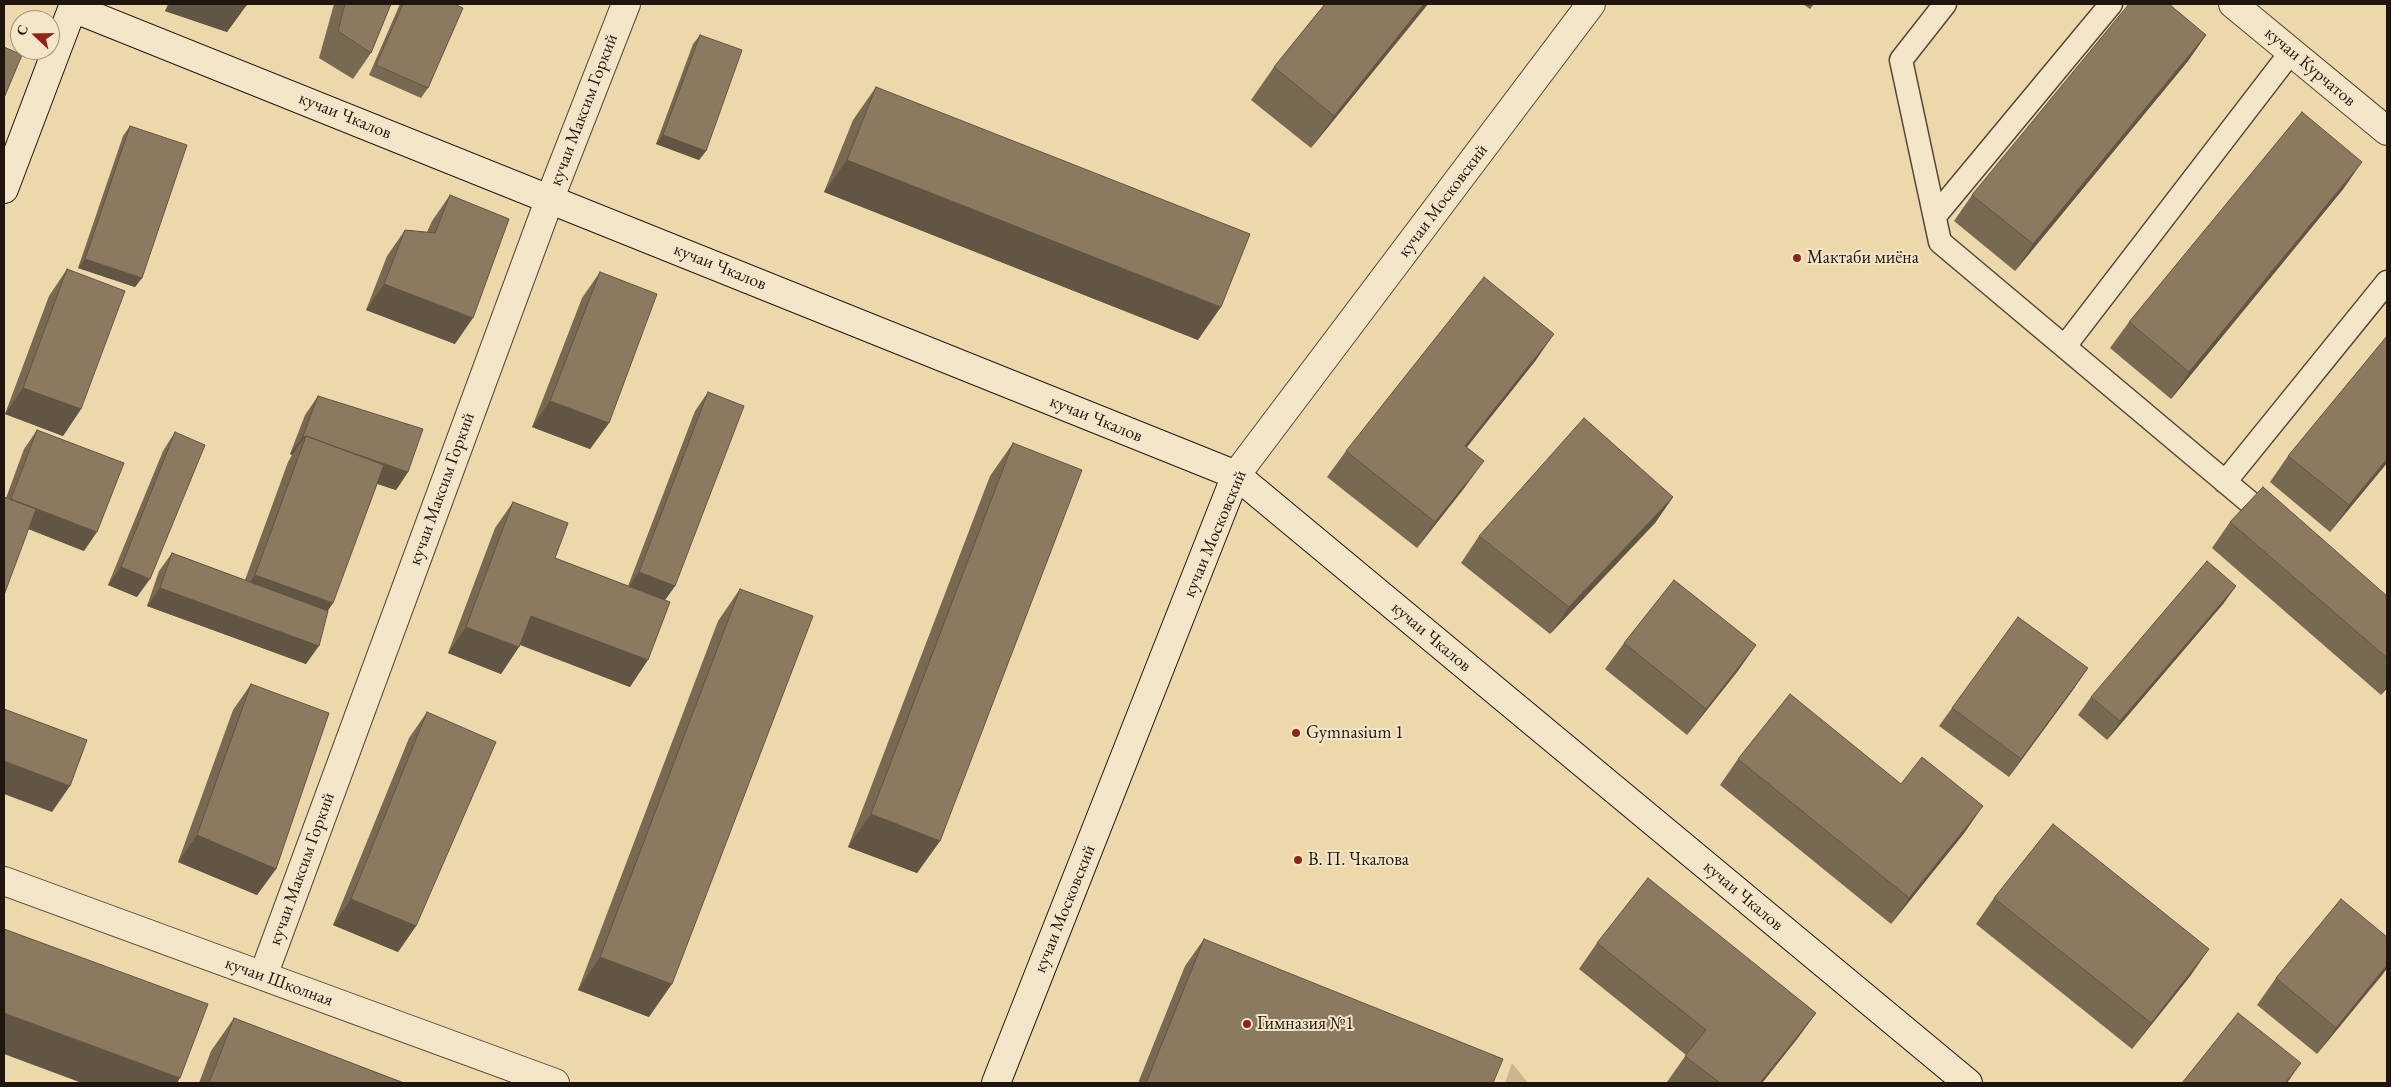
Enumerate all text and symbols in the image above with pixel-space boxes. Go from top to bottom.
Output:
north arrow [10,10,60,60]
text: С [12,22,32,38]
street label: кучаи Курчатов [2260,23,2360,111]
street label: кучаи Максим Горкий [545,31,623,189]
street label: кучаи Чкалов [296,88,394,144]
street label: кучаи Московский [1393,140,1493,262]
street label: кучаи Чкалов [671,239,769,295]
place label: Мактаби миёна [1807,247,1919,269]
marker: Мактаби миёна [1791,252,1803,264]
street label: кучаи Чкалов [1047,391,1145,447]
street label: кучаи Максим Горкий [404,410,480,568]
street label: кучаи Московский [1178,467,1252,601]
street label: кучаи Чкалов [1387,597,1475,677]
place label: Gymnasium 1 [1306,722,1404,744]
marker: Gymnasium 1 [1290,727,1302,739]
street label: кучаи Максим Горкий [264,790,340,948]
street label: кучаи Московский [1029,842,1101,976]
place label: В. П. Чкалова [1308,849,1409,871]
marker: В. П. Чкалова [1292,854,1304,866]
street label: кучаи Чкалов [1699,856,1787,936]
street label: кучаи Школная [222,952,336,1012]
place label: Гимназия №1 [1257,1013,1354,1035]
marker: Гимназия №1 [1241,1018,1253,1030]

